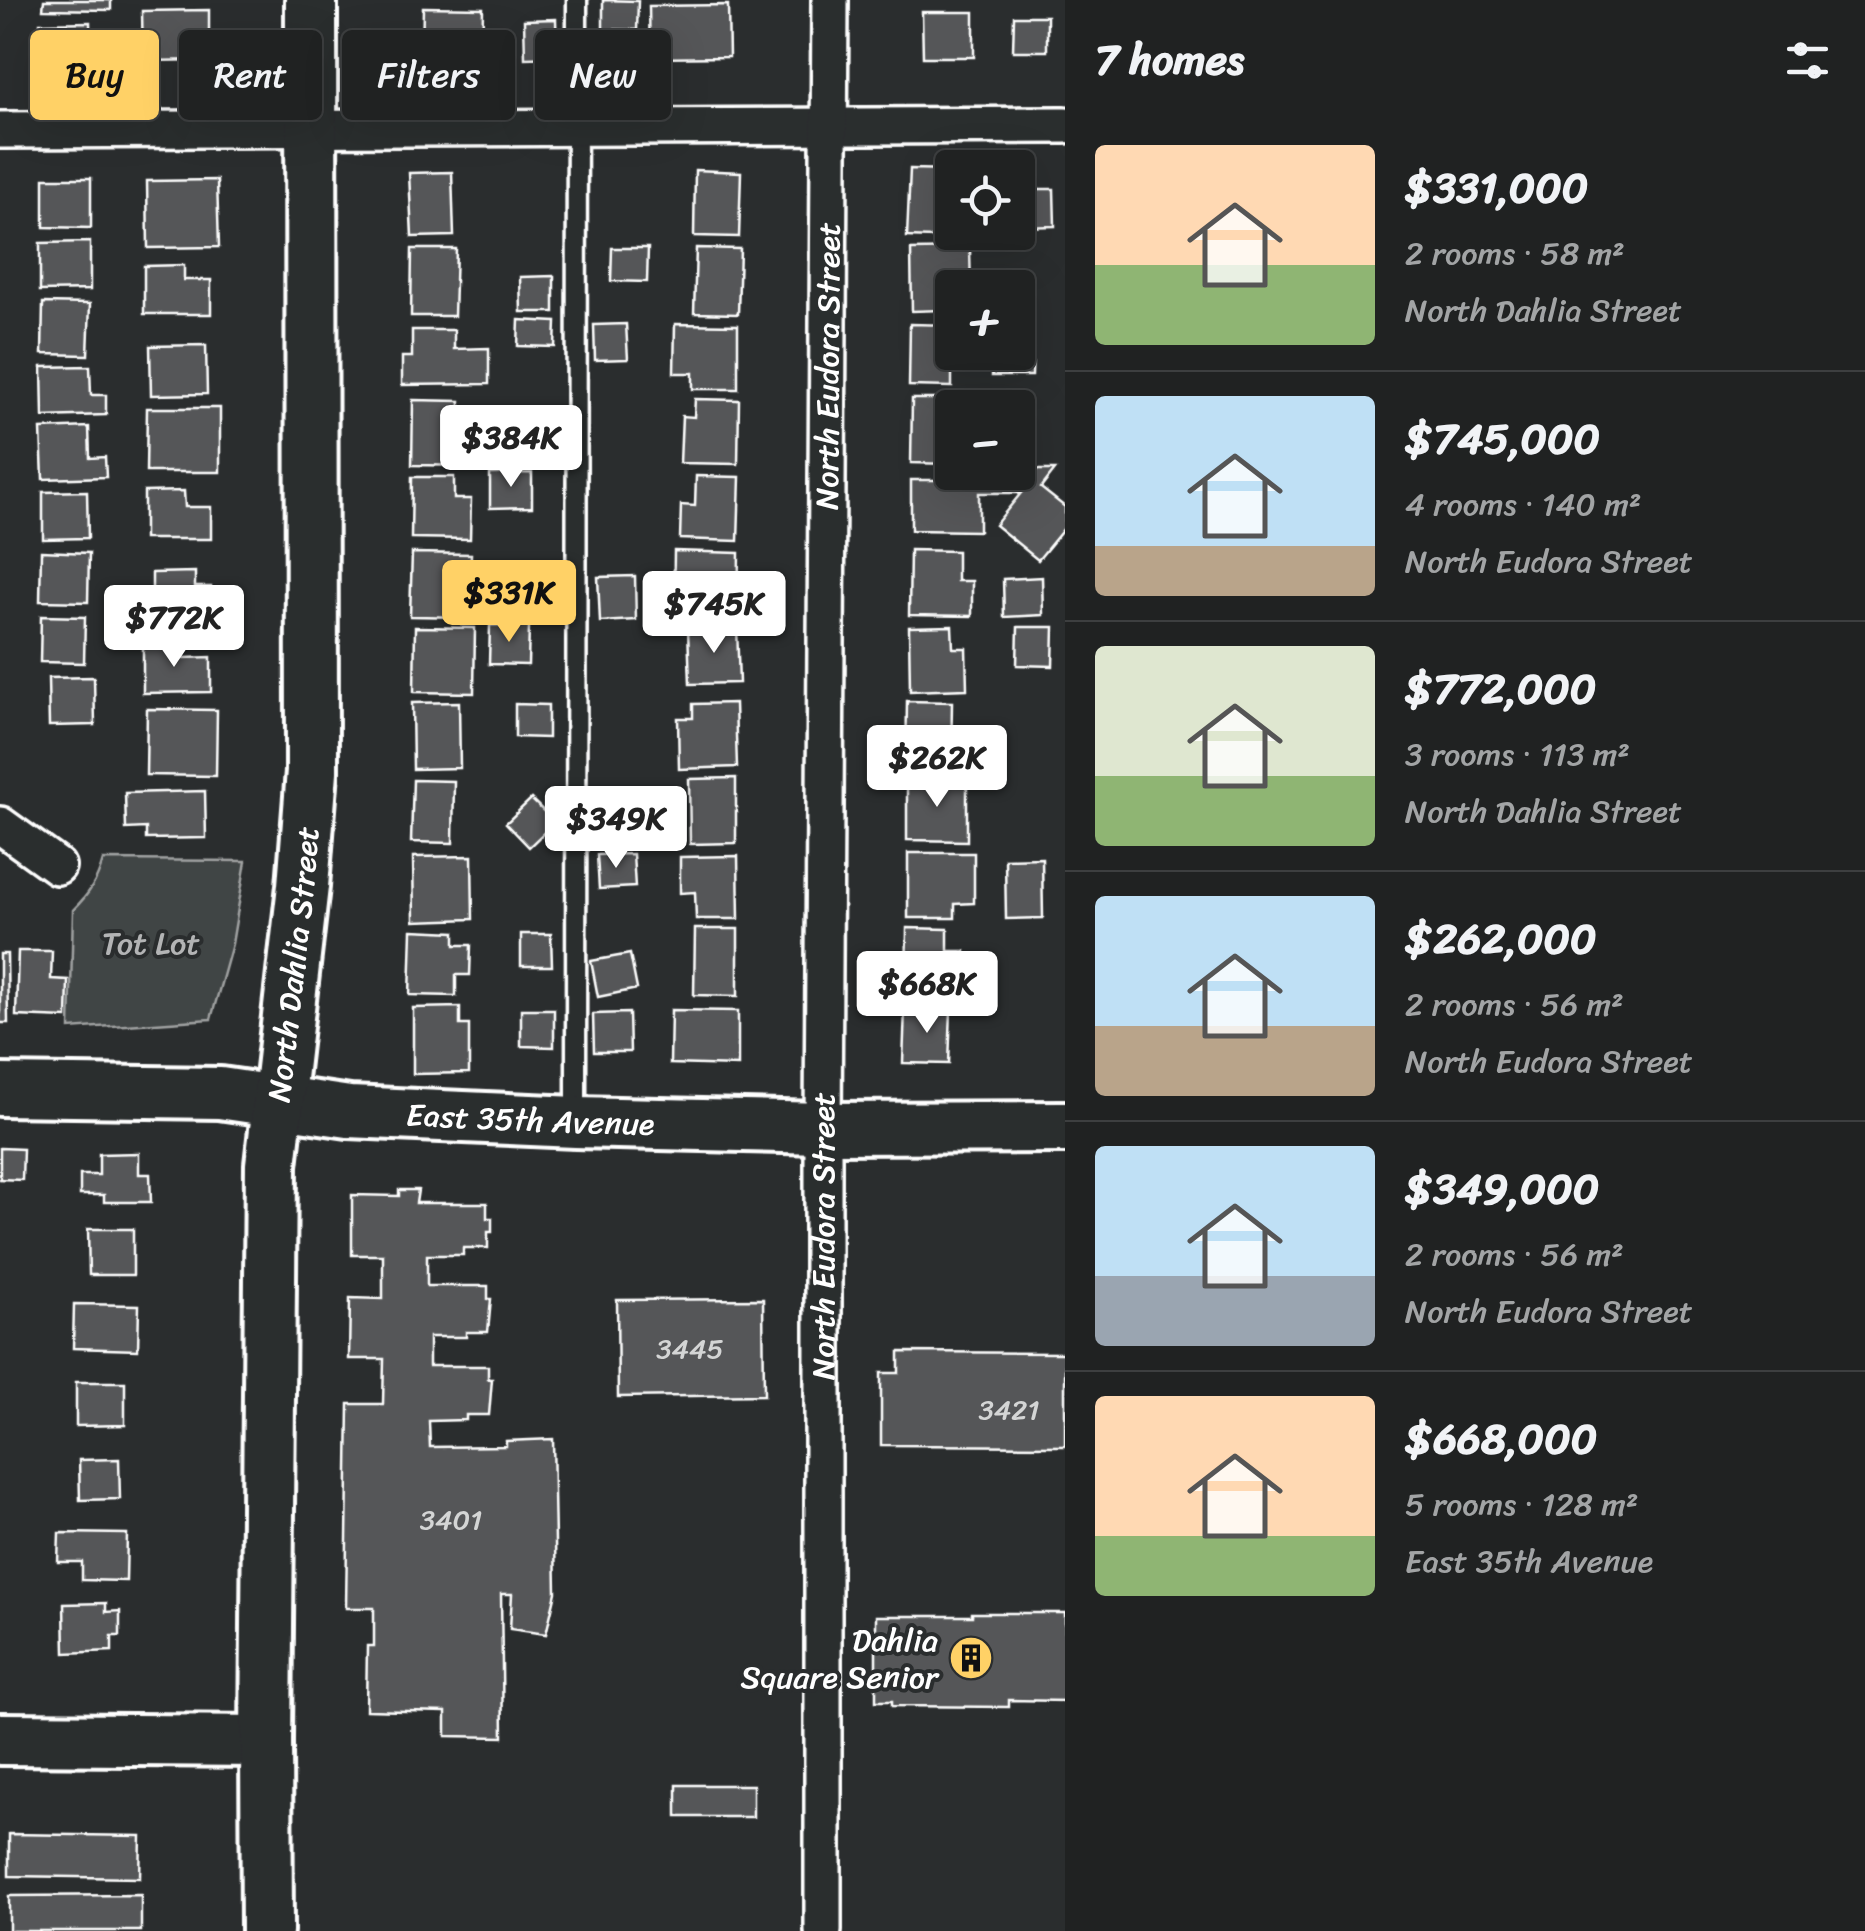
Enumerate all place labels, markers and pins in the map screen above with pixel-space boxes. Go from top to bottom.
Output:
pin: $384K [441,405,581,490]
pin: $331K [439,560,579,645]
pin: $745K [644,571,784,656]
pin: $772K [104,585,244,670]
pin: $262K [867,725,1007,810]
pin: $349K [546,786,686,871]
pin: $668K [857,951,997,1036]
place label: Dahlia Square Senior [741,1612,940,1706]
building icon: Dahlia Square Senior [948,1635,994,1681]

